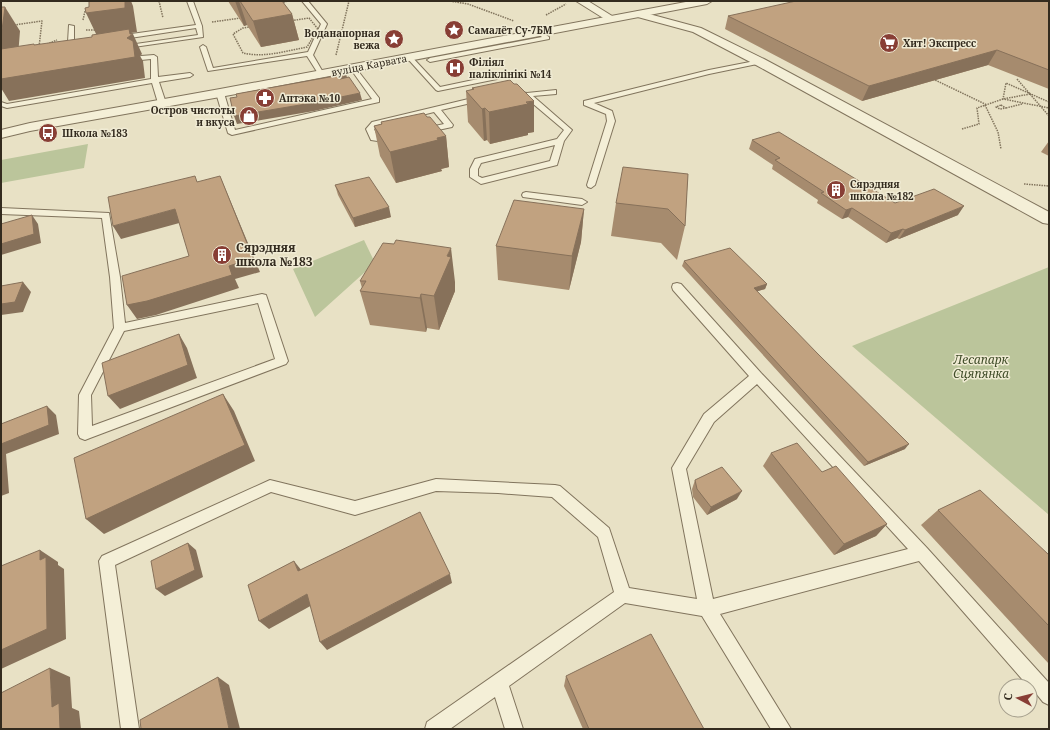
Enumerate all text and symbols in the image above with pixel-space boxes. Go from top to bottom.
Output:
place icon: Самалёт Су-7БМ [443,19,465,41]
place label: Самалёт Су-7БМ [468,23,553,37]
place label: Воданапорная вежа [304,26,380,52]
place icon: Воданапорная вежа [383,28,405,50]
supermarket icon: Хит! Экспресс [878,32,900,54]
place label: Хит! Экспресс [903,36,976,50]
street label: вуліца Карвата [330,51,408,79]
place label: Філіял паліклінікі №14 [469,55,552,81]
hospital icon: Філіял паліклінікі №14 [444,57,466,79]
pharmacy icon: Аптэка №10 [254,87,276,109]
place label: Аптэка №10 [279,91,341,105]
place label: Остров чистоты и вкуса [151,103,235,129]
shop icon: Остров чистоты и вкуса [238,105,260,127]
bus stop icon: Школа №183 [37,122,59,144]
place label: Школа №183 [62,126,128,140]
place label: Сярэдняя школа №182 [850,177,914,203]
building icon: Сярэдняя школа №182 [825,179,847,201]
place label: Сярэдняя школа №183 [236,239,313,270]
building icon: Сярэдняя школа №183 [211,244,233,266]
park label: Лесапарк Сцяпянка [952,351,1010,382]
north arrow [998,678,1038,718]
text: С [1000,692,1015,701]

